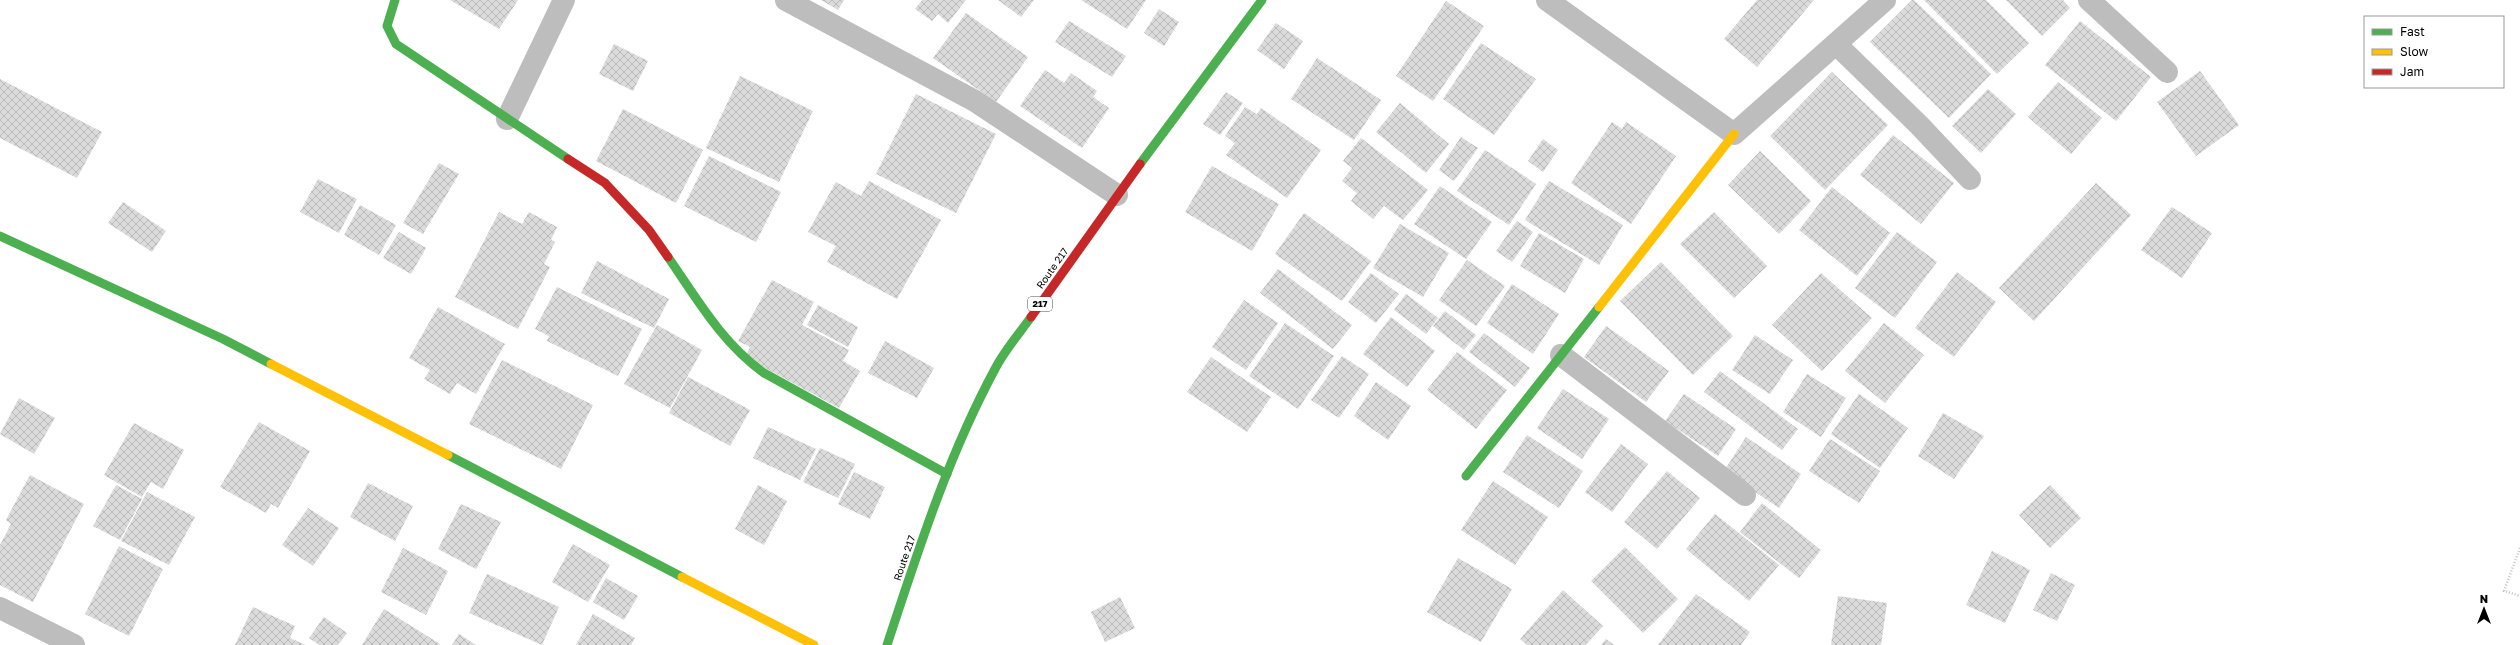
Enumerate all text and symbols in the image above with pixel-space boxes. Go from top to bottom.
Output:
legend [2364,16,2504,88]
text: Fast [2400,24,2425,39]
text: Slow [2400,44,2428,59]
text: Jam [2400,64,2424,79]
street label: Route 217 [1034,245,1070,291]
road number: 217 [1028,297,1052,311]
street label: Route 217 [891,534,917,582]
north arrow [2464,589,2504,629]
text: N [2480,592,2488,605]

